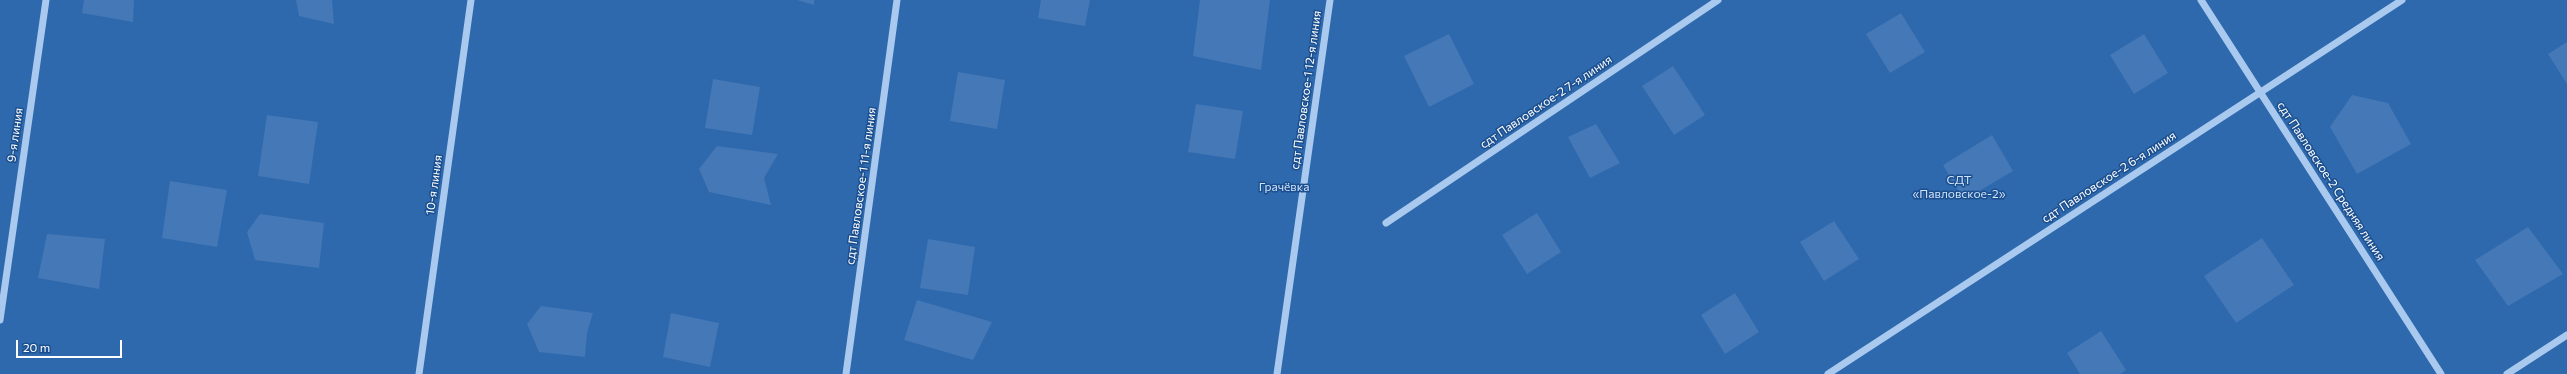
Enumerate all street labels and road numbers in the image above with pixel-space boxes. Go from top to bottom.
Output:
street label: сдт Павловское-1 12-я линия [1288,10,1324,170]
street label: сдт Павловское-2 7-я линия [1477,52,1615,152]
street label: сдт Павловское-2 Средняя линия [2274,99,2388,263]
street label: сдт Павловское-1 11-я линия [843,106,879,266]
street label: 9-я линия [4,107,26,163]
street label: сдт Павловское-2 6-я линия [2039,128,2179,226]
street label: 10-я линия [423,154,445,216]

